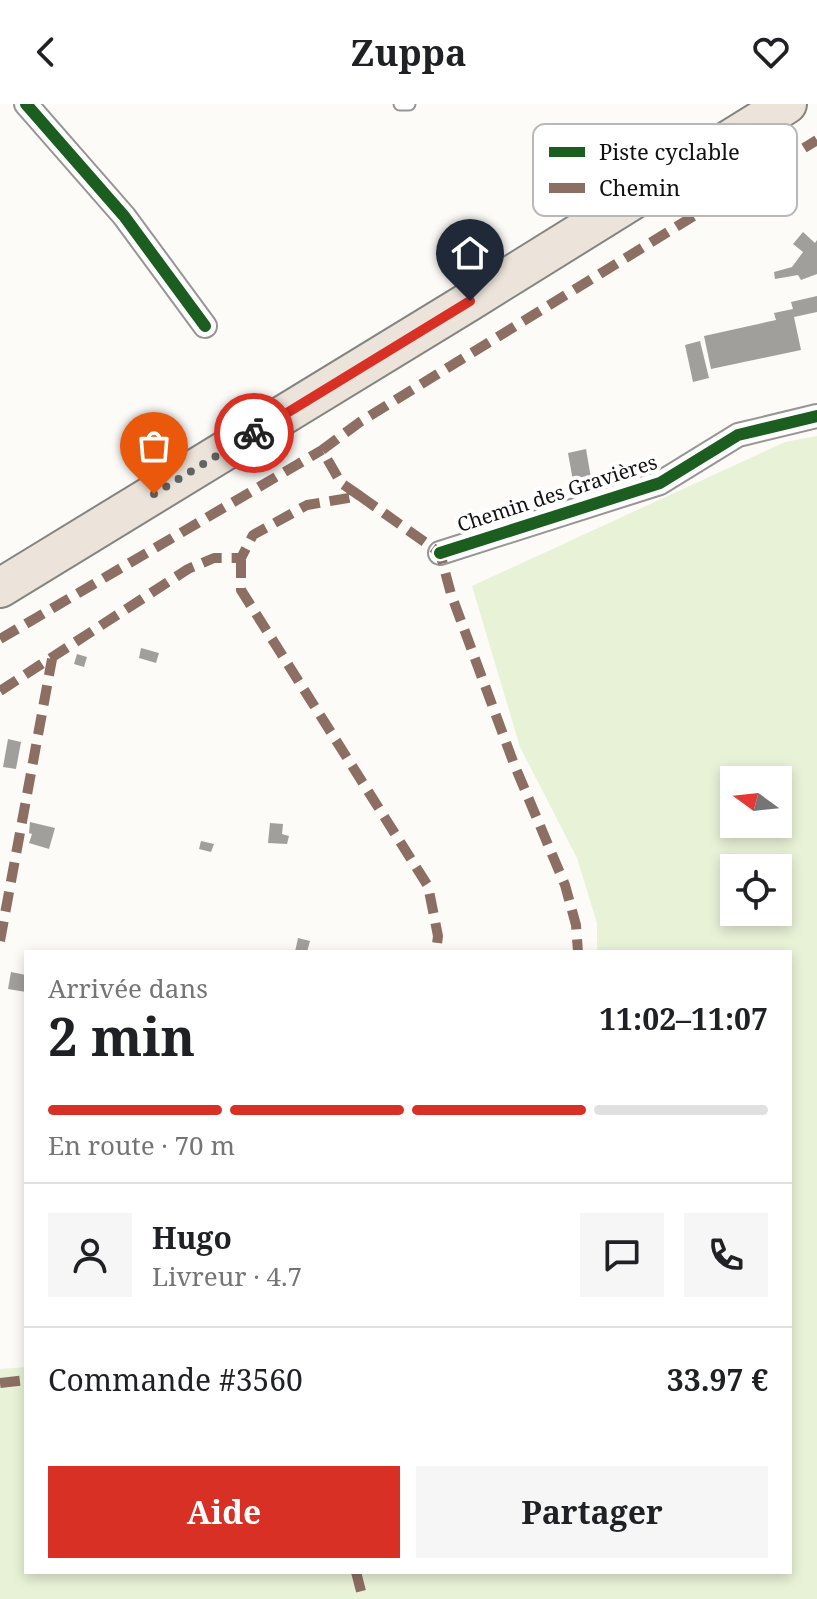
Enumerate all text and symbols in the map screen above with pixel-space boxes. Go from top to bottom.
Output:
text: Zuppa [350,28,467,77]
icon: back [24,30,68,74]
icon: heart [749,30,793,74]
legend [533,124,797,216]
text: Piste cyclable [599,136,740,166]
text: Chemin [599,172,680,202]
pin [436,219,504,301]
icon: home [448,231,492,275]
courier [214,393,294,473]
icon: bike [232,411,276,455]
pin [120,412,188,494]
icon: bag [132,424,176,468]
street label: Chemin des Gravières [454,448,660,538]
north arrow [720,766,792,838]
map controls [720,766,792,926]
button: locate [720,854,792,926]
text: Arrivée dans [48,970,208,1006]
text: 11:02–11:07 [599,998,768,1039]
text: 2 min [48,1000,195,1071]
text: En route · 70 m [48,1127,235,1163]
button: person [48,1213,132,1297]
button: chat [580,1213,664,1297]
button: phone [684,1213,768,1297]
text: Hugo [152,1217,232,1258]
text: Livreur · 4.7 [152,1258,302,1294]
text: Commande #3560 [48,1359,303,1400]
text: 33.97 € [667,1359,768,1400]
button: Aide [48,1466,400,1558]
button: Partager [416,1466,768,1558]

